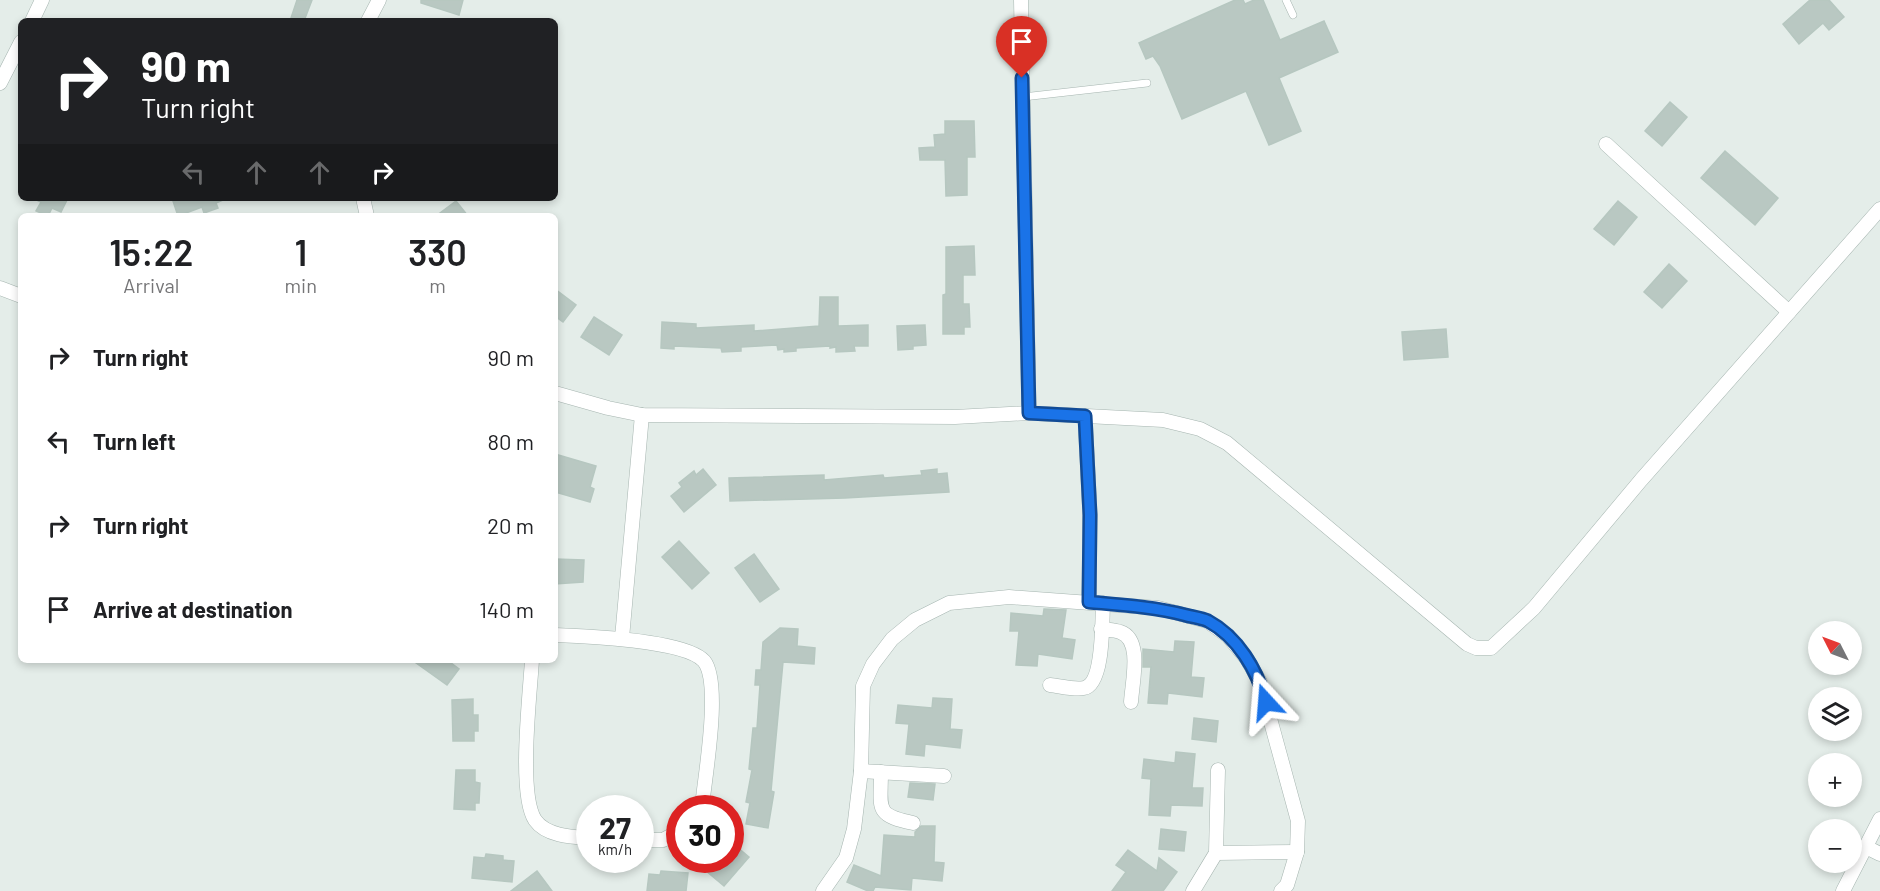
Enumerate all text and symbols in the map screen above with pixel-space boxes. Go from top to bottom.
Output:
pin [996,16,1047,78]
icon: arrive [1005,25,1038,58]
text: 90 m [141,40,231,90]
icon: right [42,42,120,120]
text: Turn right [141,91,255,123]
icon: left [177,156,210,189]
icon: ahead [240,156,273,189]
icon: ahead [303,156,336,189]
icon: right [366,156,399,189]
text: 15:22 [109,230,193,273]
text: 1 [294,230,307,273]
text: 330 [408,230,467,273]
text: Arrival [123,273,179,297]
text: min [285,273,317,297]
text: m [429,273,446,297]
icon: right [42,341,75,374]
text: Turn right [93,344,188,370]
text: 90 m [488,344,534,370]
icon: left [42,425,75,458]
text: Turn left [93,428,176,454]
text: 80 m [488,428,534,454]
icon: right [42,509,75,542]
text: Turn right [93,512,188,538]
text: 20 m [487,512,534,538]
icon: arrive [42,593,75,626]
text: Arrive at destination [93,596,292,622]
text: 140 m [479,596,534,622]
north arrow [1808,621,1862,675]
map controls [1808,621,1862,873]
position arrow [1234,670,1298,734]
button: layers [1808,687,1862,741]
button: + [1808,753,1862,807]
speed limit sign: 30 [666,795,744,873]
text: 27 [599,809,631,845]
button: − [1808,819,1862,873]
text: km/h [598,840,632,858]

